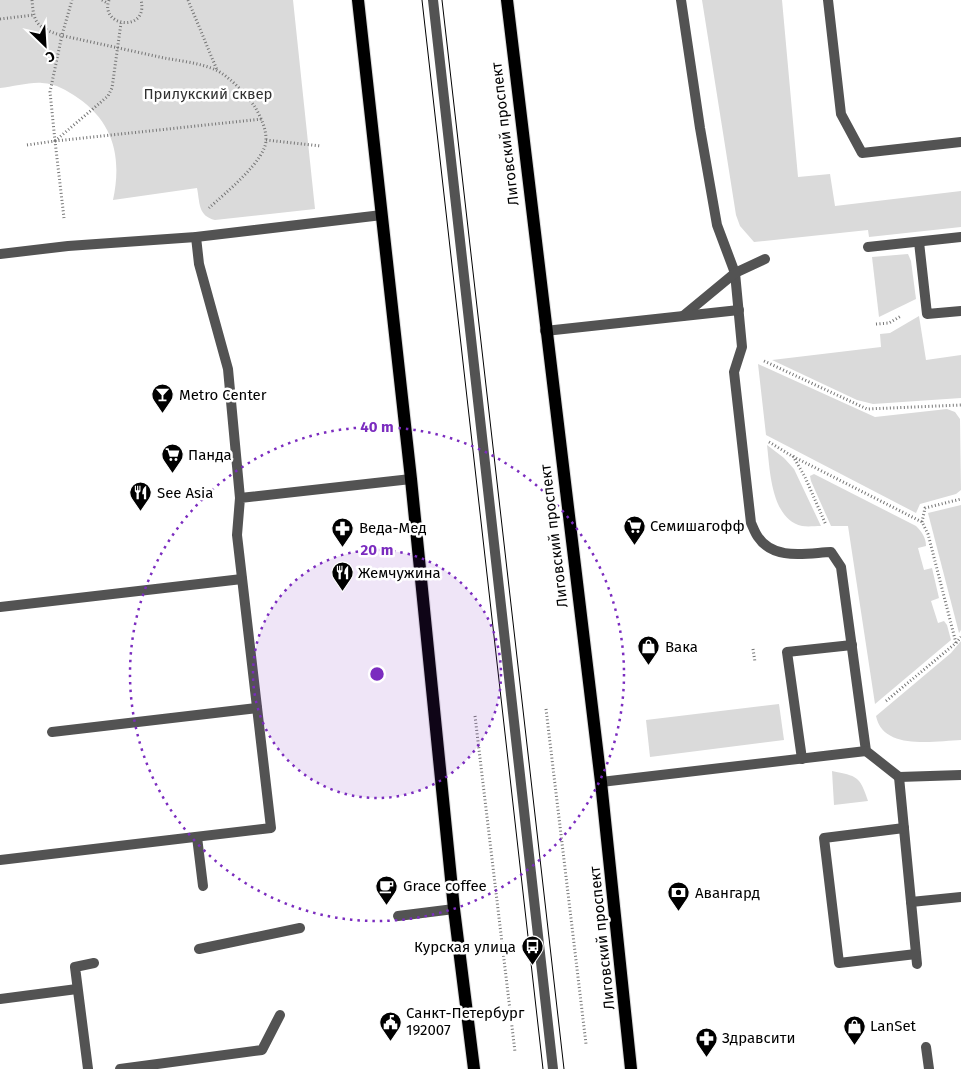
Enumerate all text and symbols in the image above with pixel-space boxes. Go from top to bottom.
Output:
north arrow [20,20,70,70]
text: С [43,47,58,66]
street label: Лиговский проспект [487,61,523,207]
park label: Прилукский сквер [143,85,273,103]
bar icon: Metro Center [151,383,175,414]
place label: Metro Center [179,386,267,404]
text: 40 m [360,418,394,436]
supermarket icon: Панда [160,443,184,474]
place label: Панда [188,446,232,464]
street label: Лиговский проспект [536,463,572,609]
restaurant icon: See Asia [129,481,153,512]
place label: See Asia [157,484,214,502]
supermarket icon: Семишагофф [622,514,646,545]
pharmacy icon: Веда-Мед [331,516,355,547]
place label: Семишагофф [650,517,745,535]
place label: Веда-Мед [359,519,427,537]
text: 20 m [361,541,393,559]
restaurant icon: Жемчужина [330,561,354,592]
place label: Жемчужина [358,564,441,582]
shop icon: Вака [637,635,661,666]
place label: Вака [665,638,698,656]
centre of rings [368,665,386,683]
street label: Лиговский проспект [585,865,618,1011]
cafe icon: Grace coffee [375,874,399,905]
place label: Grace coffee [403,877,487,895]
bank icon: Авангард [667,881,691,912]
place label: Авангард [695,884,760,902]
bus stop icon: Курская улица [520,935,544,966]
place label: Курская улица [414,938,516,956]
place label: Санкт-Петербург 192007 [406,1004,525,1039]
public building icon: Санкт-Петербург 192007 [378,1010,402,1041]
shop icon: LanSet [842,1014,866,1045]
place label: LanSet [870,1017,917,1035]
pharmacy icon: Здравсити [694,1026,718,1057]
place label: Здравсити [722,1029,795,1047]

